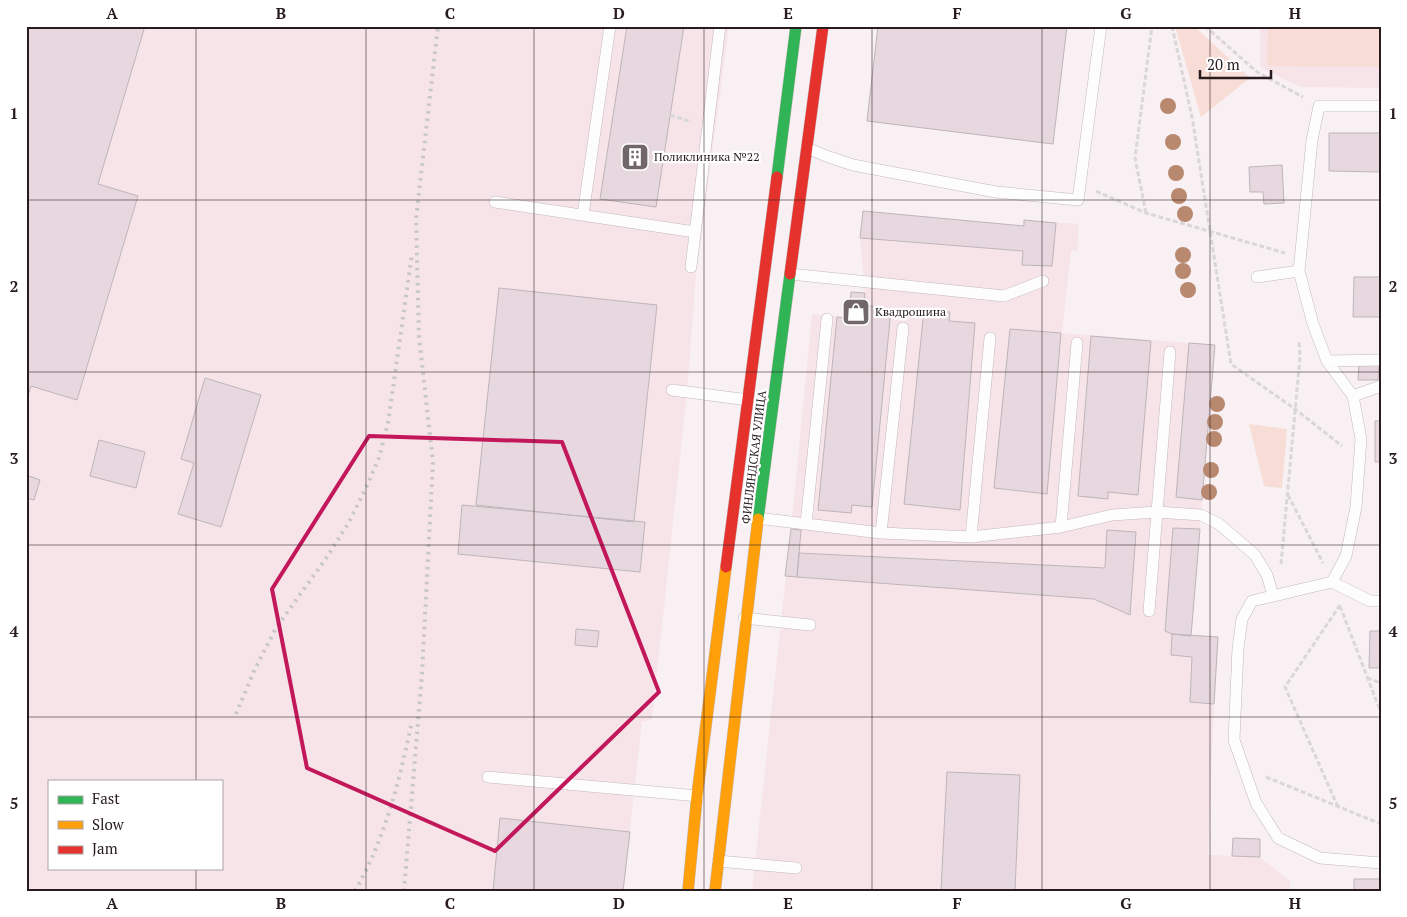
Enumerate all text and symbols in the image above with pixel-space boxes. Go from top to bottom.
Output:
text: A [106,2,118,24]
text: B [276,2,286,24]
text: C [445,2,455,24]
text: D [613,2,625,24]
text: E [783,2,793,24]
text: F [952,2,962,24]
text: G [1120,2,1132,24]
text: H [1289,2,1301,24]
scale bar [1200,48,1271,80]
text: 20 m [1207,54,1240,74]
text: 1 [9,102,19,124]
text: 1 [1388,102,1398,124]
building icon: Поликлиника №22 [620,142,650,172]
place label: Поликлиника №22 [654,149,760,164]
text: 2 [9,275,19,297]
text: 2 [1388,275,1398,297]
shop icon: Квадрошина [841,297,871,327]
place label: Квадрошина [875,304,946,319]
street label: ФИНЛЯНДСКАЯ УЛИЦА [738,389,769,525]
text: 3 [9,447,19,469]
text: 3 [1388,447,1398,469]
text: 4 [9,620,19,642]
text: 4 [1388,620,1398,642]
legend [48,780,222,870]
text: Fast [92,788,120,808]
text: 5 [9,792,19,814]
text: 5 [1388,792,1398,814]
text: Slow [92,814,125,834]
text: Jam [92,838,118,858]
text: A [106,892,118,914]
text: B [276,892,286,914]
text: C [445,892,455,914]
text: D [613,892,625,914]
text: E [783,892,793,914]
text: F [952,892,962,914]
text: G [1120,892,1132,914]
text: H [1289,892,1301,914]

